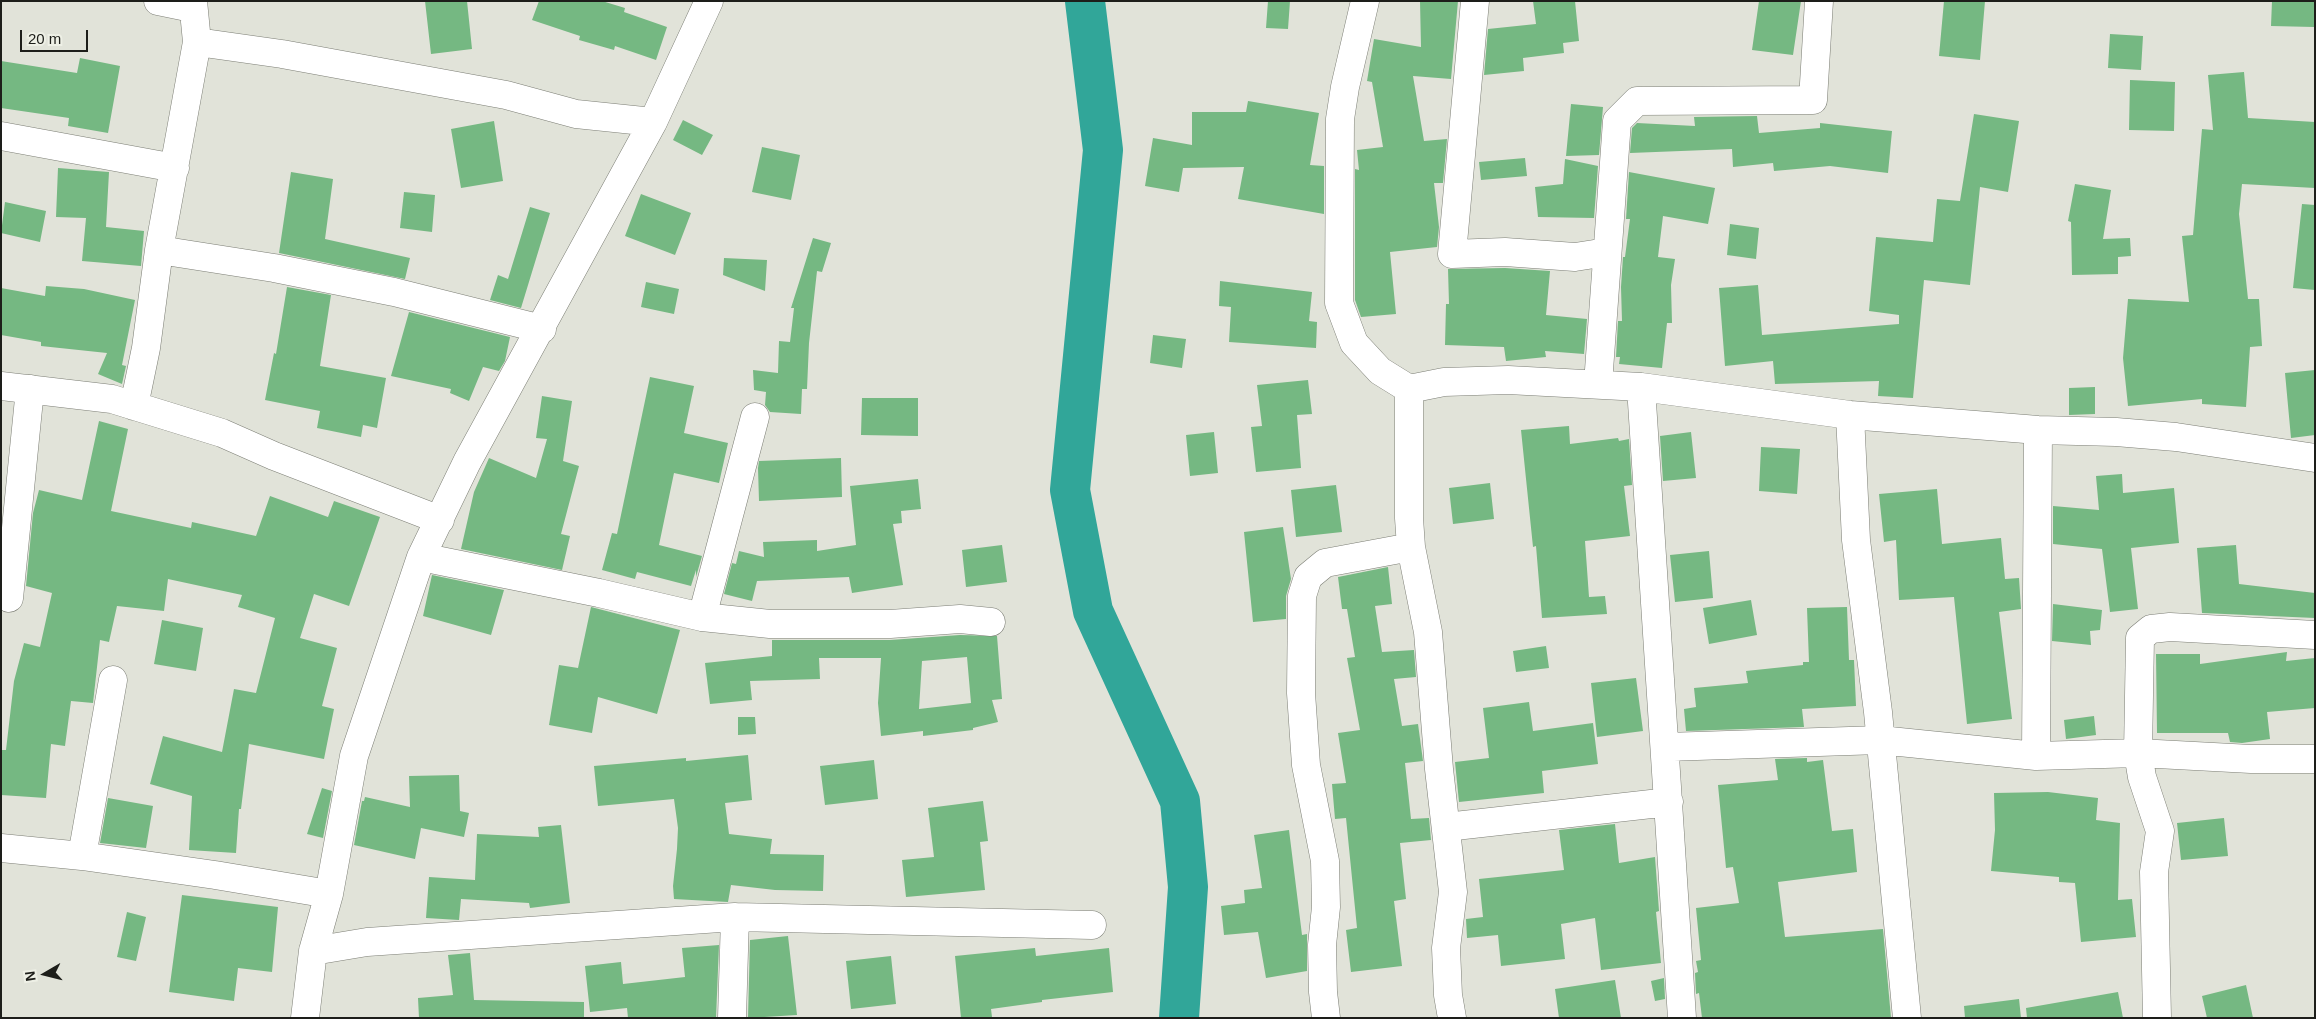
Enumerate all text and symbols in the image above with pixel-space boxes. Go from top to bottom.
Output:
scale bar [22,20,90,52]
text: 20 m [28,30,61,47]
north arrow [20,949,70,999]
text: N [22,970,39,982]

